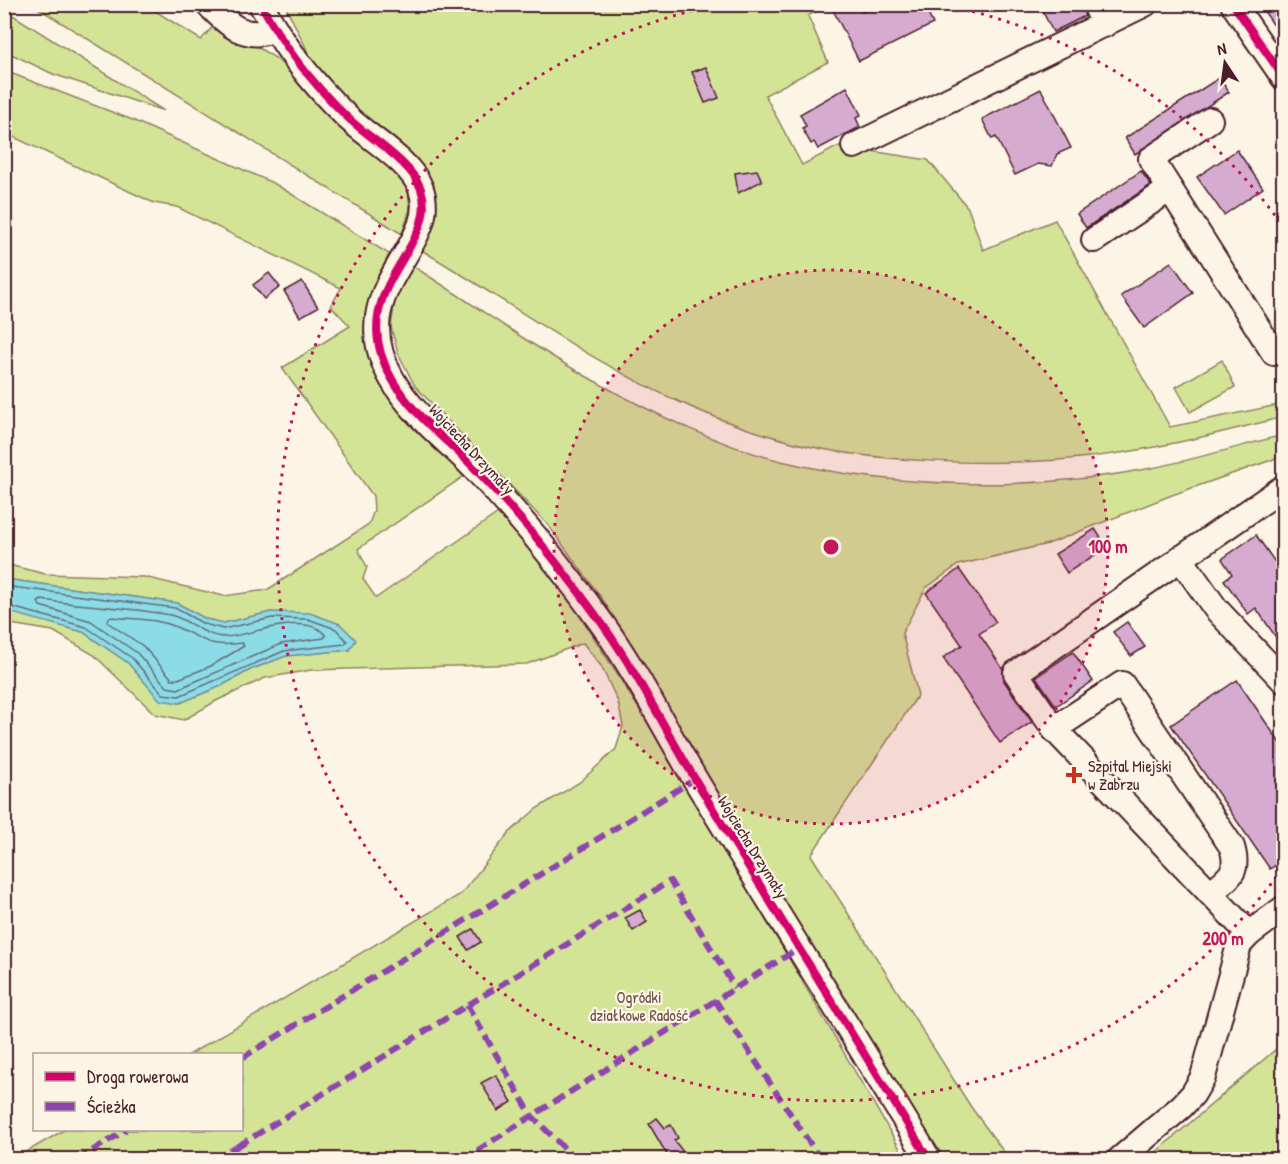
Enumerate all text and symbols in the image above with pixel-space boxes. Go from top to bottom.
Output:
north arrow [1195,33,1255,93]
text: N [1215,37,1229,60]
street label: Wojciecha Drzymały [424,399,520,499]
text: 100 m [1088,534,1128,559]
centre of rings [821,537,841,557]
place label: Szpital Miejski w Zabrzu [1088,755,1172,795]
marker: Szpital Miejski w Zabrzu [1065,766,1083,784]
street label: Wojciecha Drzymały [713,792,793,902]
text: 200 m [1203,926,1243,951]
park label: Ogródki działkowe Radość [590,986,689,1026]
legend [33,1053,243,1131]
text: Droga rowerowa [87,1064,188,1089]
text: Ścieżka [87,1094,136,1119]

